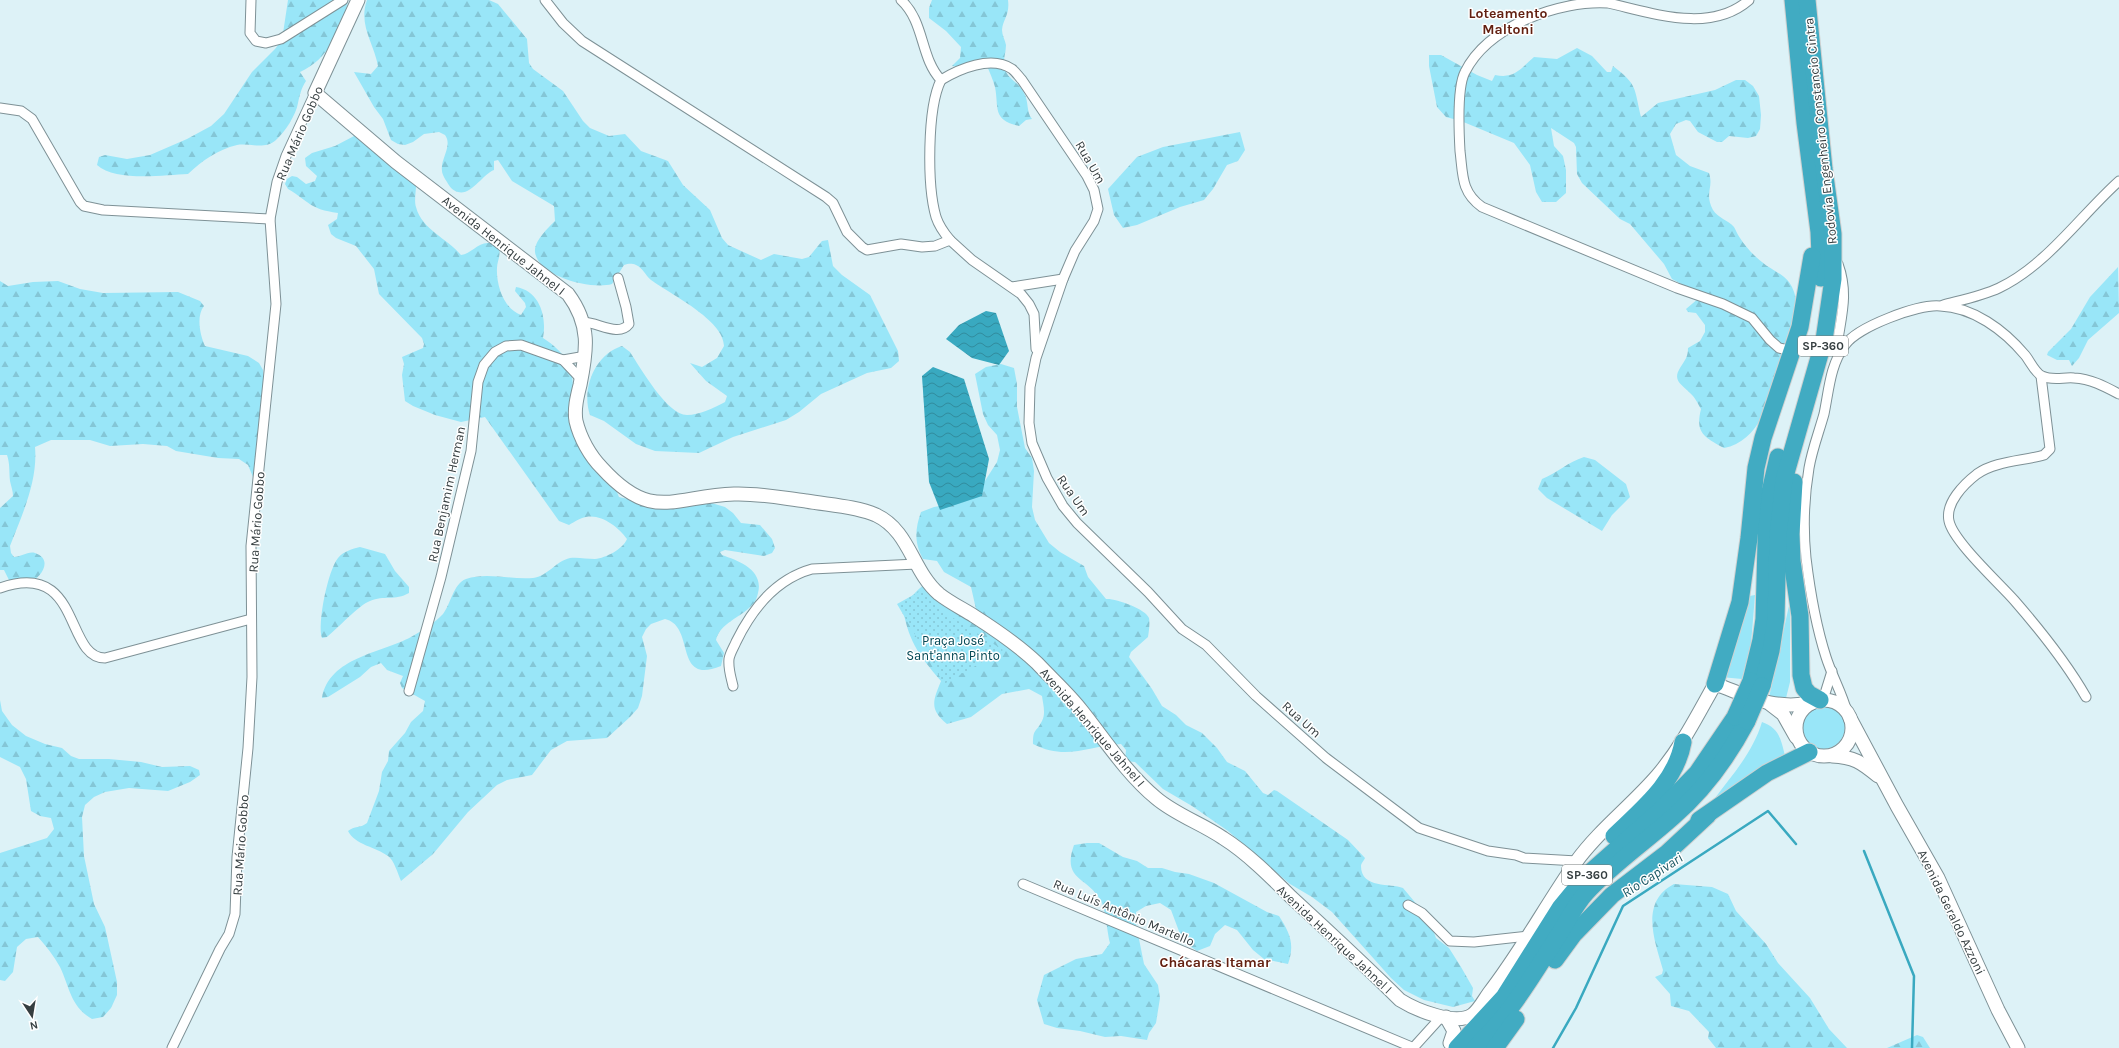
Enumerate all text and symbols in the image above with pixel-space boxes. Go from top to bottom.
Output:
district label: Loteamento Maltoni [1469,5,1547,38]
street label: Rodovia Engenheiro Constancio Cintra [1801,17,1840,245]
street label: Rua Mário Gobbo [273,84,326,183]
street label: Rua Um [1072,138,1109,186]
street label: Avenida Henrique Jahnel I [438,193,568,299]
road number: SP-360 [1798,336,1848,356]
street label: Rua Benjamim Herman [425,425,468,563]
street label: Rua Mário Gobbo [245,471,268,573]
street label: Rua Um [1054,472,1093,519]
park label: Praça José Sant'anna Pinto [906,633,1000,663]
street label: Avenida Henrique Jahnel I [1036,665,1148,790]
street label: Rua Um [1279,698,1324,741]
street label: Rua Mário Gobbo [229,794,252,896]
street label: Avenida Geraldo Azzoni [1915,847,1988,977]
water label: Rio Capivari [1619,849,1686,901]
road number: SP-360 [1562,865,1612,885]
street label: Rua Luís Antônio Martello [1051,876,1197,949]
street label: Avenida Henrique Jahnel I [1273,882,1395,997]
district label: Chácaras Itamar [1160,954,1271,971]
north arrow [12,996,52,1036]
text: N [29,1018,39,1032]

